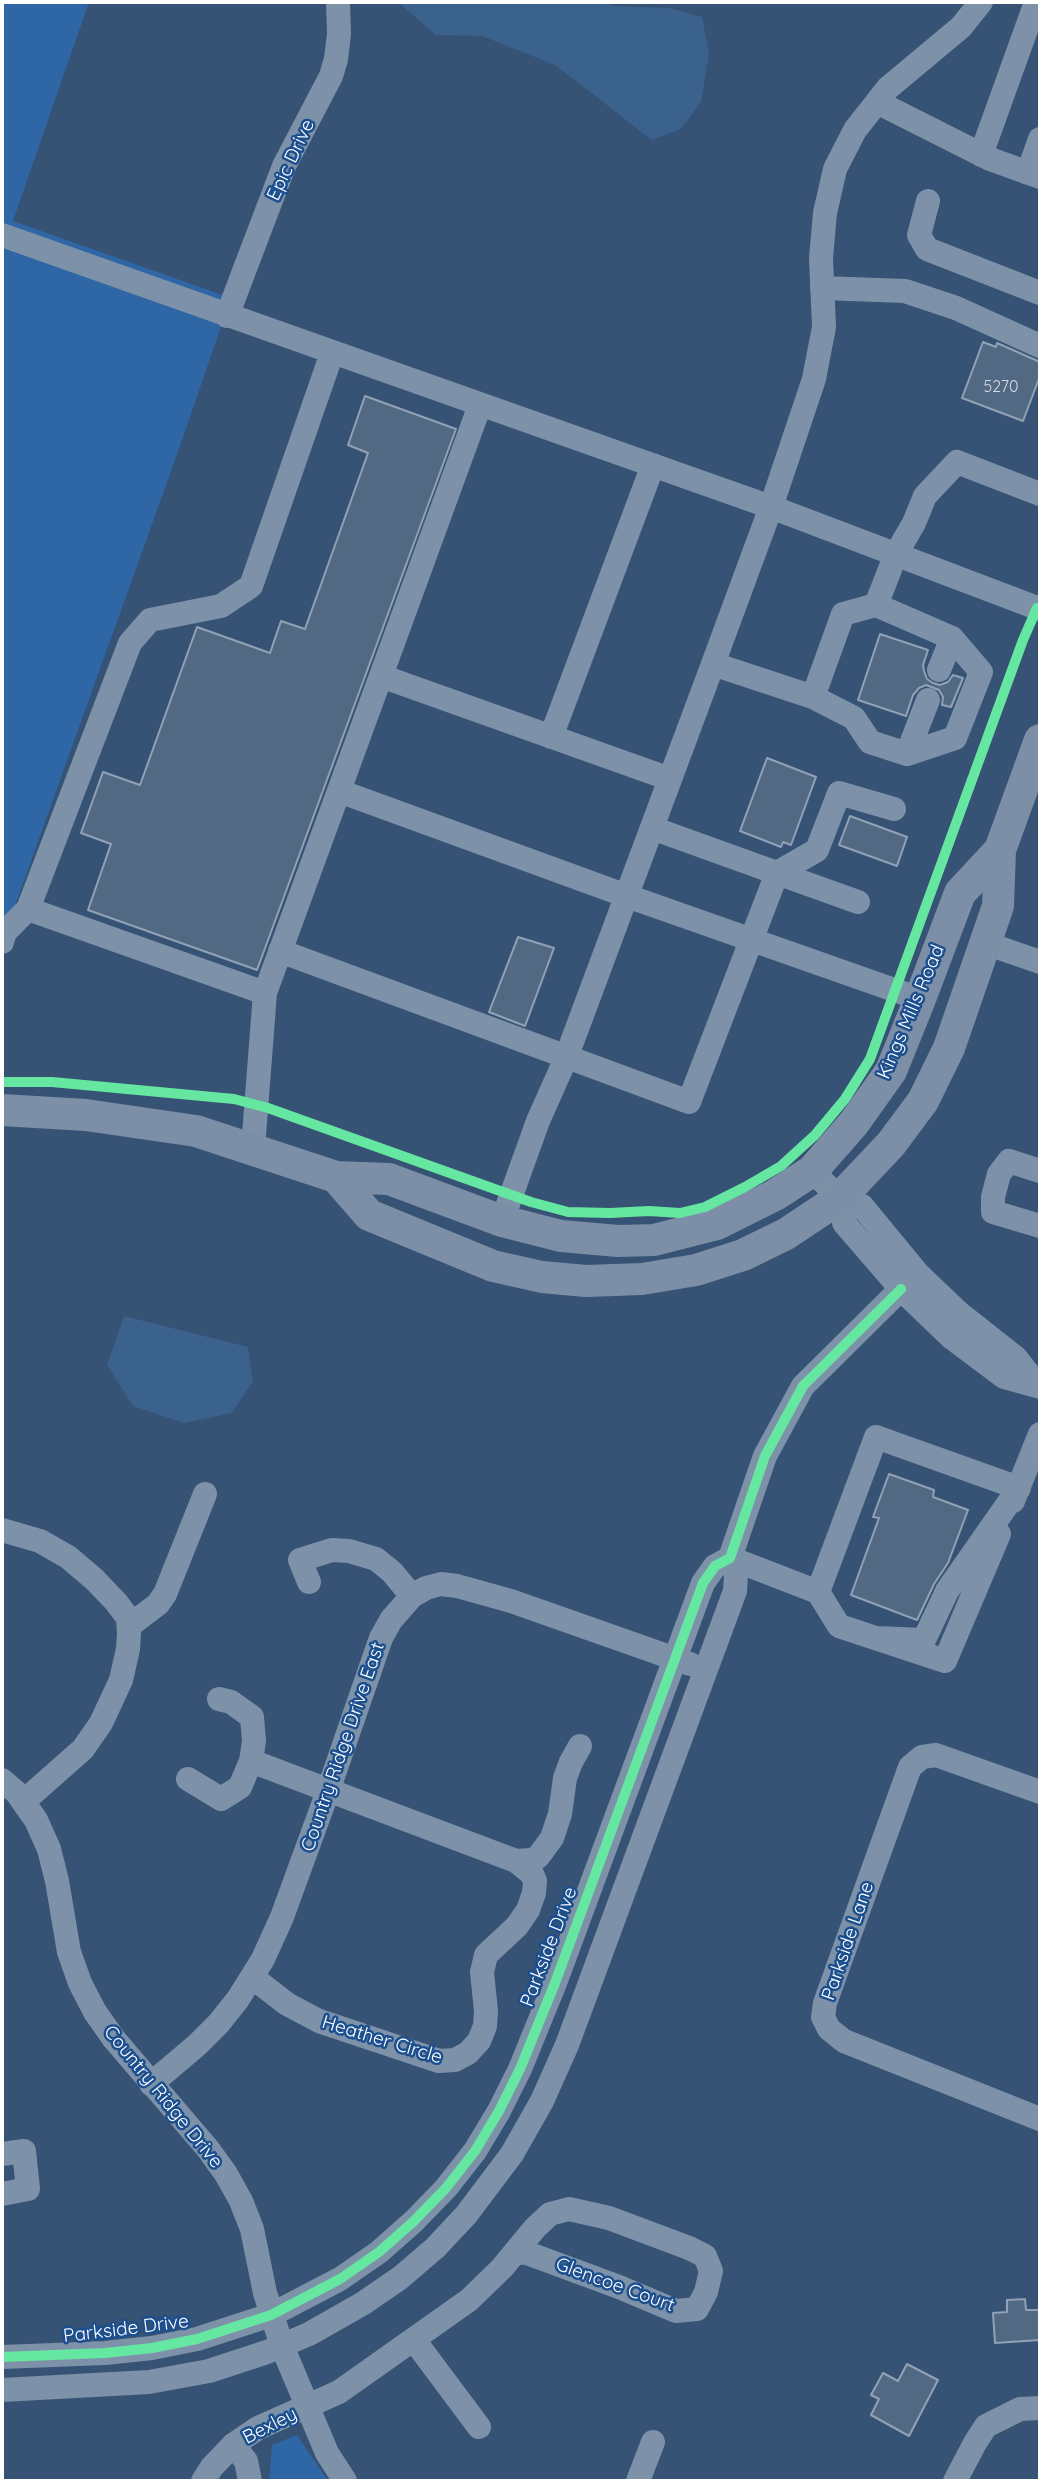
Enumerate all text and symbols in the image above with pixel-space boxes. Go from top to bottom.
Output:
street label: Epic Drive [262,116,320,204]
house number: 5270 [983,377,1019,397]
street label: Kings Mills Road [872,942,950,1082]
street label: Country Ridge Drive East [296,1639,390,1855]
street label: Parkside Lane [817,1879,879,2003]
street label: Parkside Drive [516,1884,582,2010]
street label: Heather Circle [319,2011,445,2069]
street label: Country Ridge Drive [98,2021,228,2173]
street label: Glencoe Court [552,2253,678,2317]
street label: Parkside Drive [62,2310,190,2348]
street label: Bexley [239,2403,301,2449]

